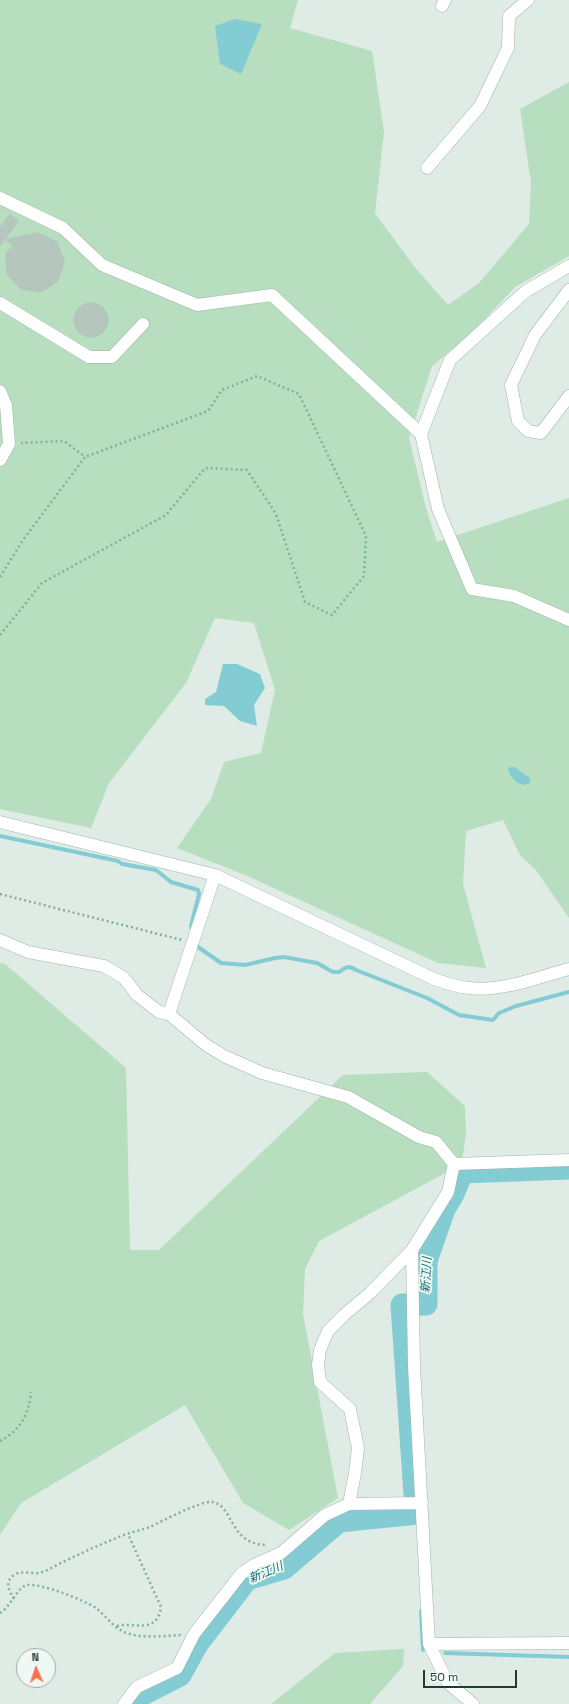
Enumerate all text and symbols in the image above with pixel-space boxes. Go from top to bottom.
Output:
water label: 新江川 [419,1257,435,1293]
water label: 新江川 [247,1559,285,1587]
north arrow [16,1648,56,1688]
text: N [31,1650,39,1664]
scale bar [425,1662,519,1688]
text: 50 m [430,1669,458,1685]

